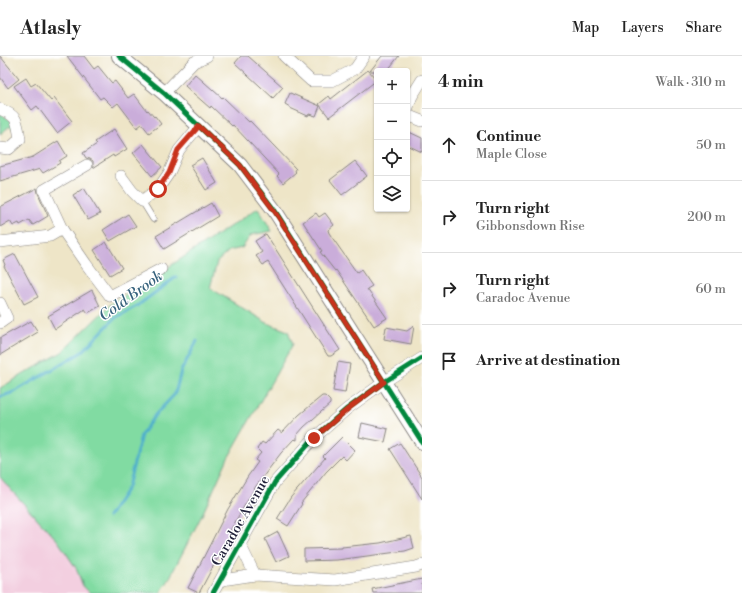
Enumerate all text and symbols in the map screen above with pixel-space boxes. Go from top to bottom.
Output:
text: Atlasly [20,16,81,40]
text: Map [572,19,599,37]
text: Layers [621,19,664,37]
text: Share [686,19,722,37]
map controls [374,68,410,212]
button: + [374,68,410,104]
text: 4 min [438,71,483,93]
text: Walk · 310 m [656,74,726,90]
button: − [374,104,410,140]
text: Continue [476,127,541,146]
icon: ahead [438,134,460,156]
text: 50 m [696,137,726,153]
button: locate [374,140,410,176]
text: Maple Close [476,146,547,162]
button: layers [374,176,410,212]
route start [149,180,167,198]
text: Turn right [476,199,550,218]
icon: right [438,206,460,228]
text: 200 m [687,209,726,225]
text: Gibbonsdown Rise [476,218,585,234]
water label: Cold Brook [95,266,167,326]
text: Turn right [476,271,550,290]
icon: right [438,278,460,300]
text: 60 m [695,281,726,297]
text: Caradoc Avenue [476,290,570,306]
icon: arrive [438,350,460,372]
text: Arrive at destination [476,351,620,370]
route end [305,429,323,447]
street label: Caradoc Avenue [208,472,274,570]

